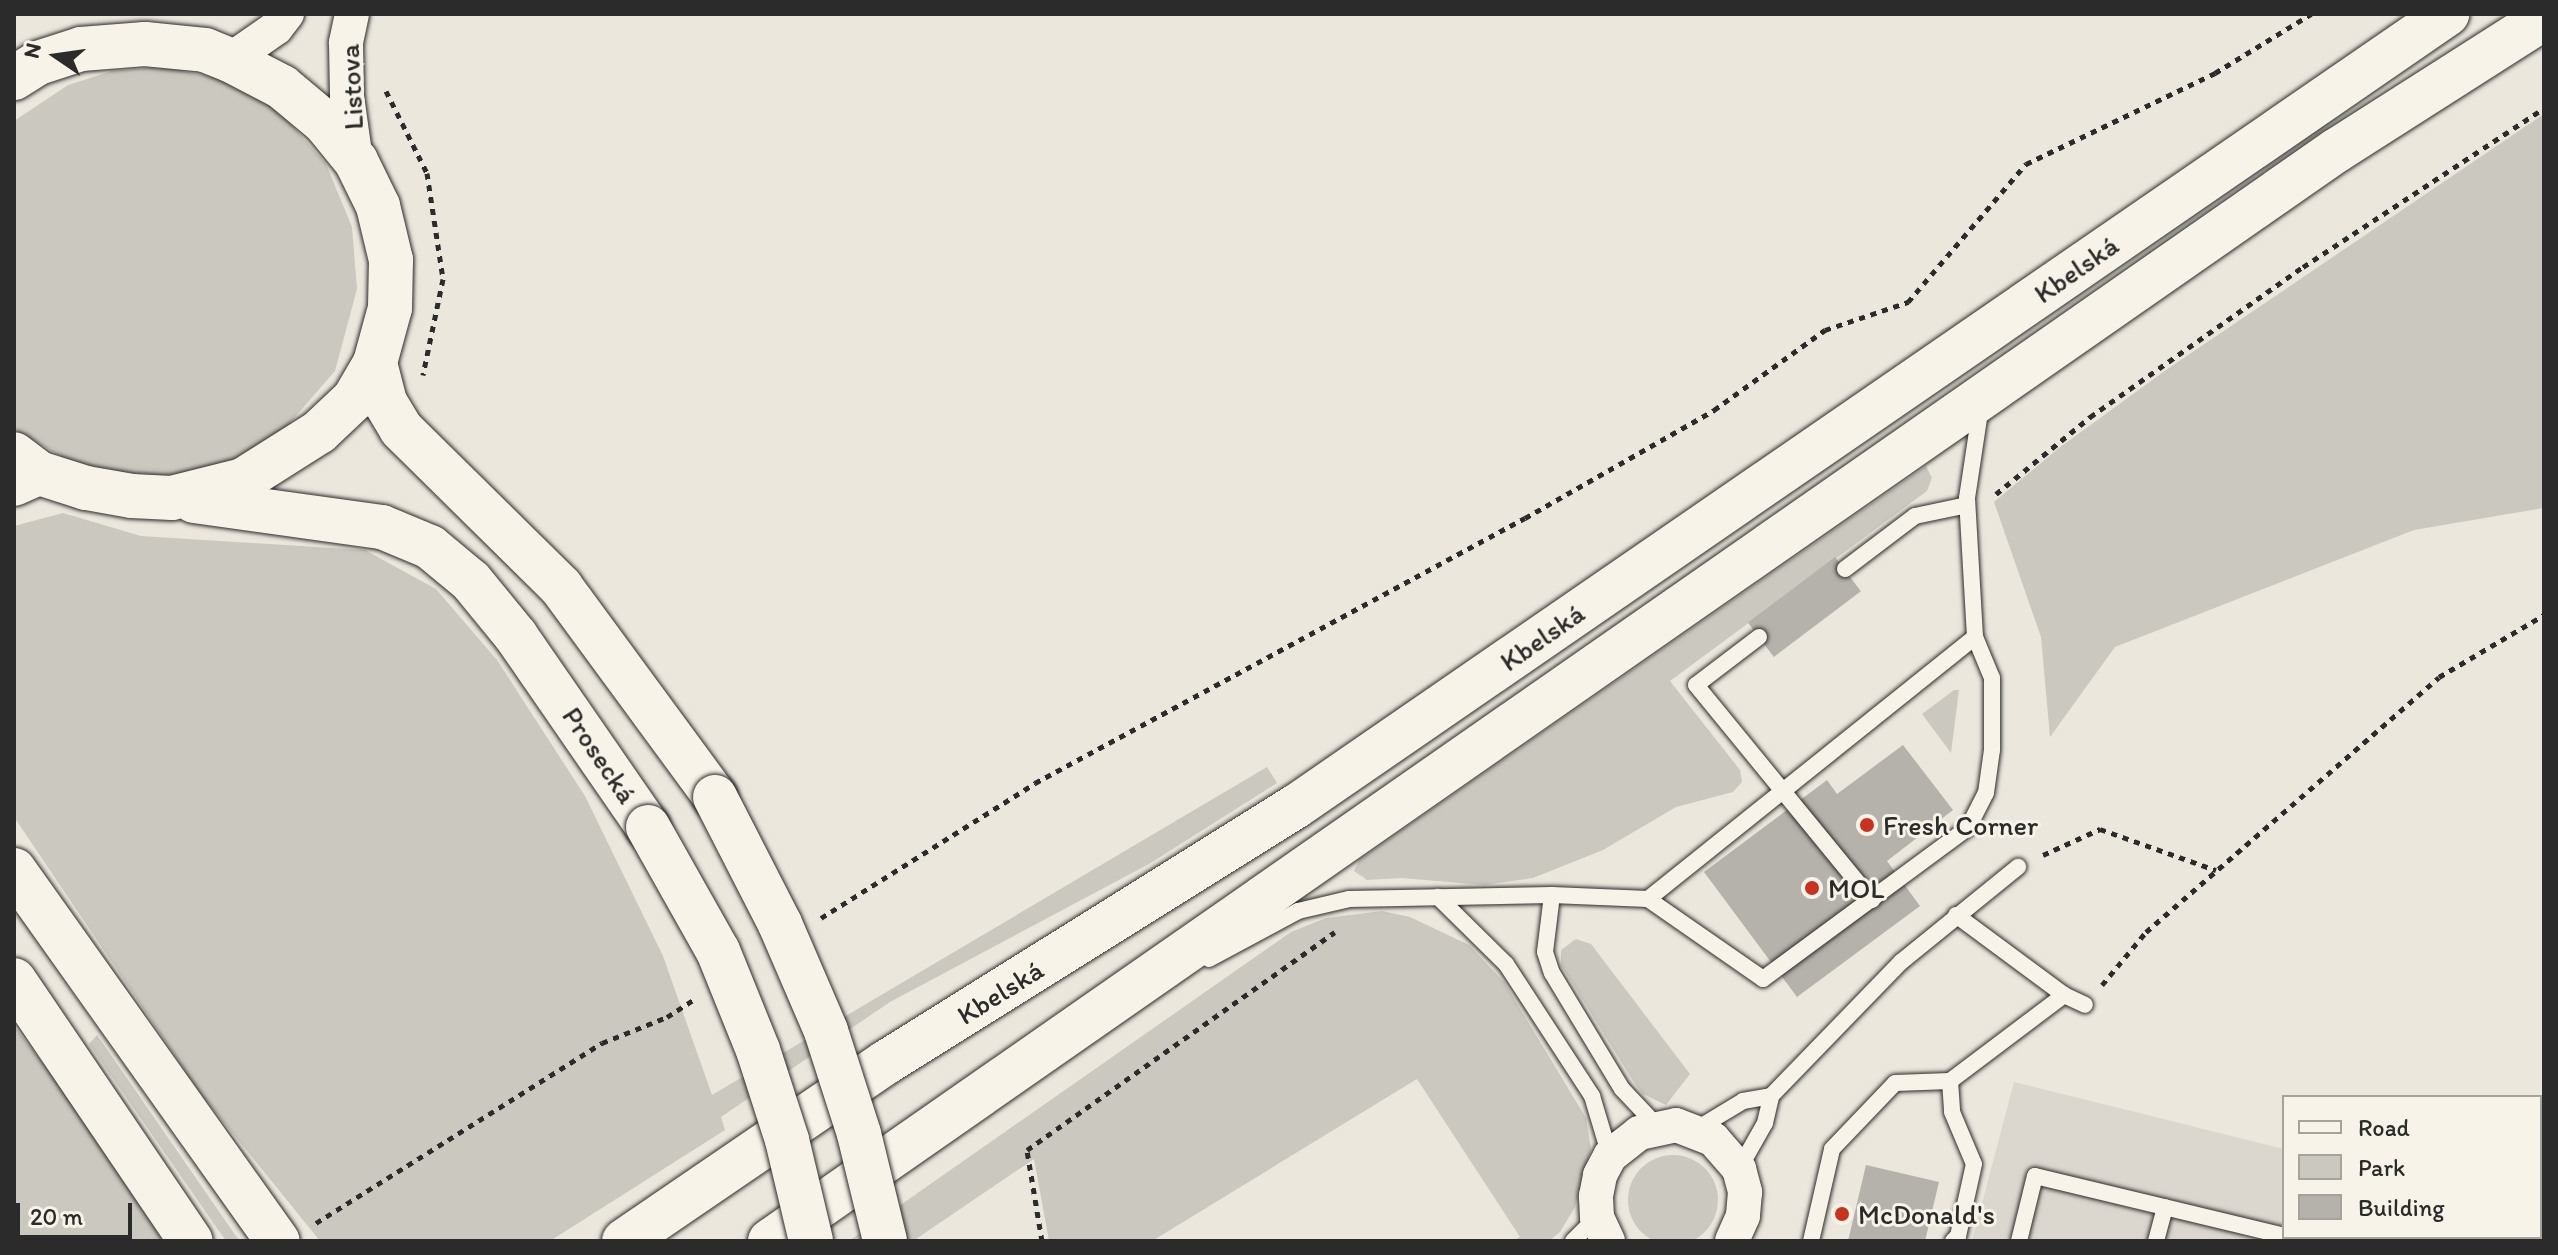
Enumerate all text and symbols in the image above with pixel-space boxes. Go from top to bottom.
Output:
north arrow [16,16,96,96]
text: N [17,40,47,61]
street label: Listova [332,43,370,131]
street label: Kbelská [2027,228,2125,310]
street label: Kbelská [1493,596,1591,678]
street label: Prosecká [555,700,645,810]
place label: Fresh Corner [1883,808,2038,842]
marker: Fresh Corner [1858,816,1876,834]
place label: MOL [1828,871,1884,905]
marker: MOL [1803,879,1821,897]
street label: Kbelská [951,952,1049,1032]
legend [2282,1095,2542,1239]
text: Road [2358,1113,2410,1142]
text: Park [2358,1153,2405,1182]
scale bar [20,1187,136,1237]
text: Building [2358,1193,2445,1222]
place label: McDonald's [1858,1197,1995,1231]
text: 20 m [30,1202,83,1231]
marker: McDonald's [1833,1205,1851,1223]

